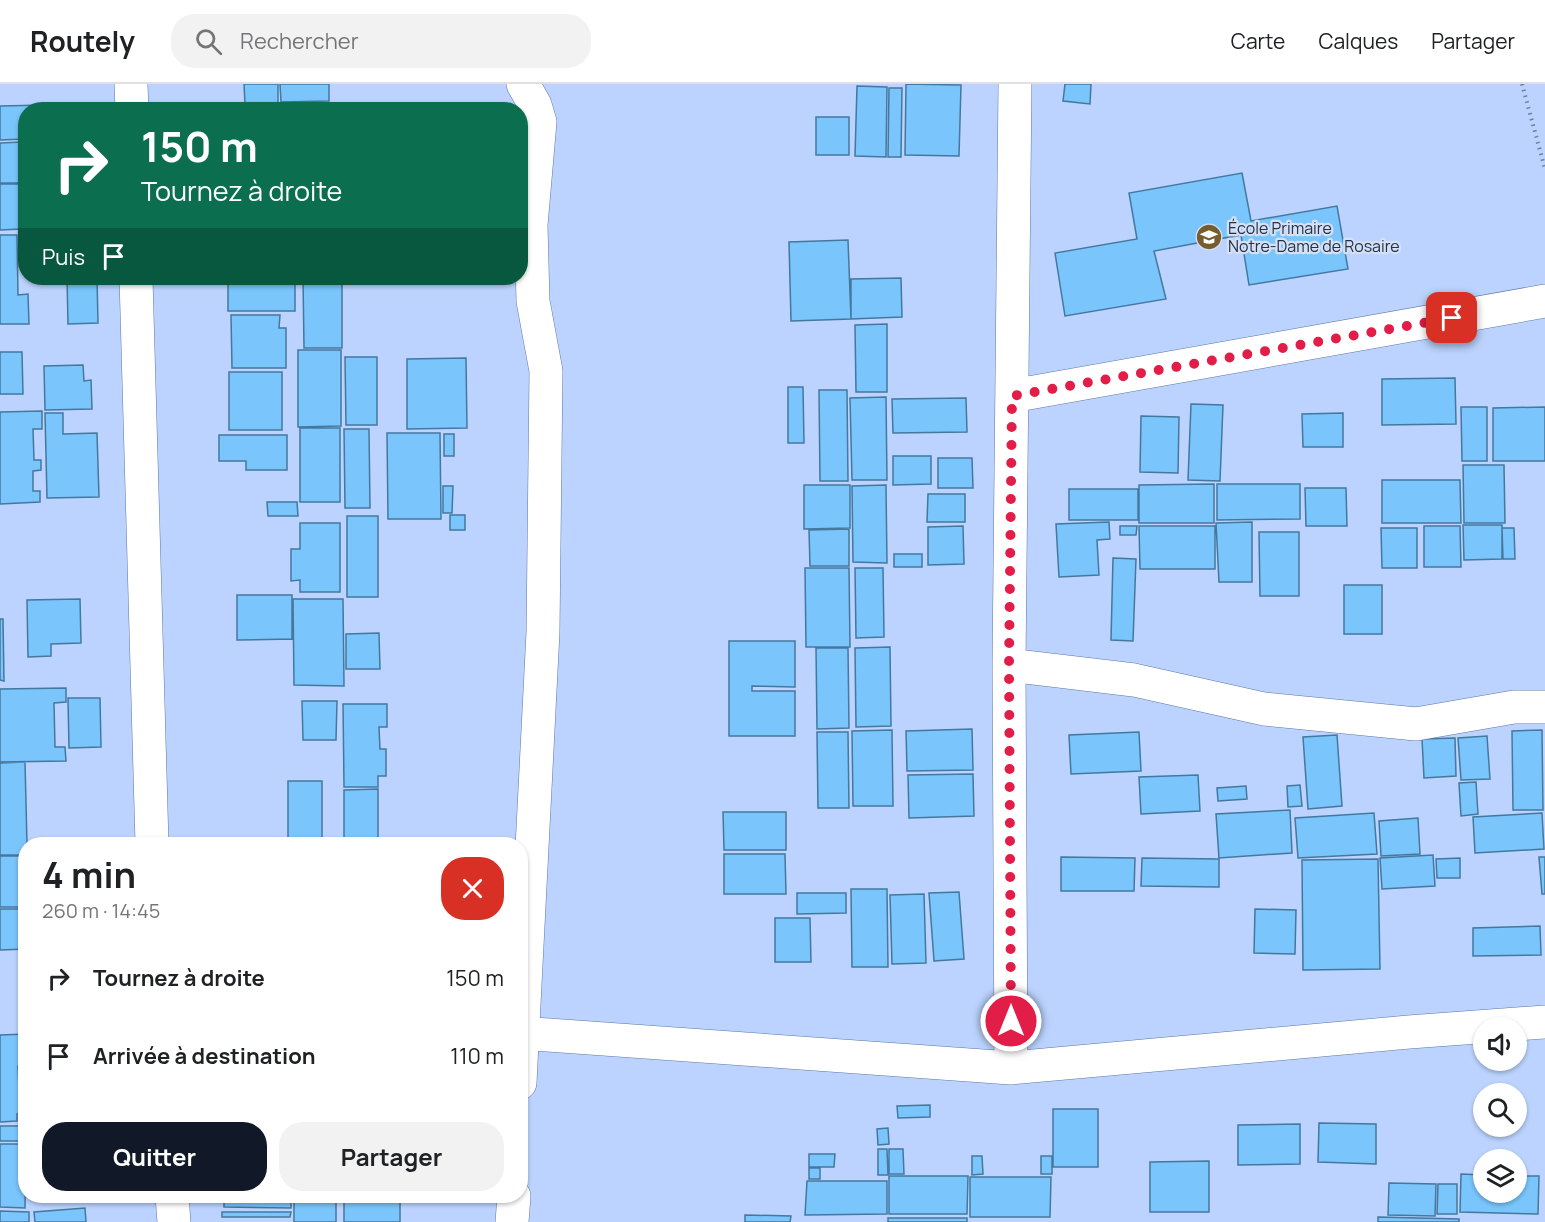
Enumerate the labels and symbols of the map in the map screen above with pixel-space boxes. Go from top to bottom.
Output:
place label: École Primaire Notre-Dame de Rosaire [1228,217,1400,257]
school or university icon: École Primaire Notre-Dame de Rosaire [1194,222,1224,252]
pin [1426,292,1477,343]
position arrow [979,989,1043,1053]

